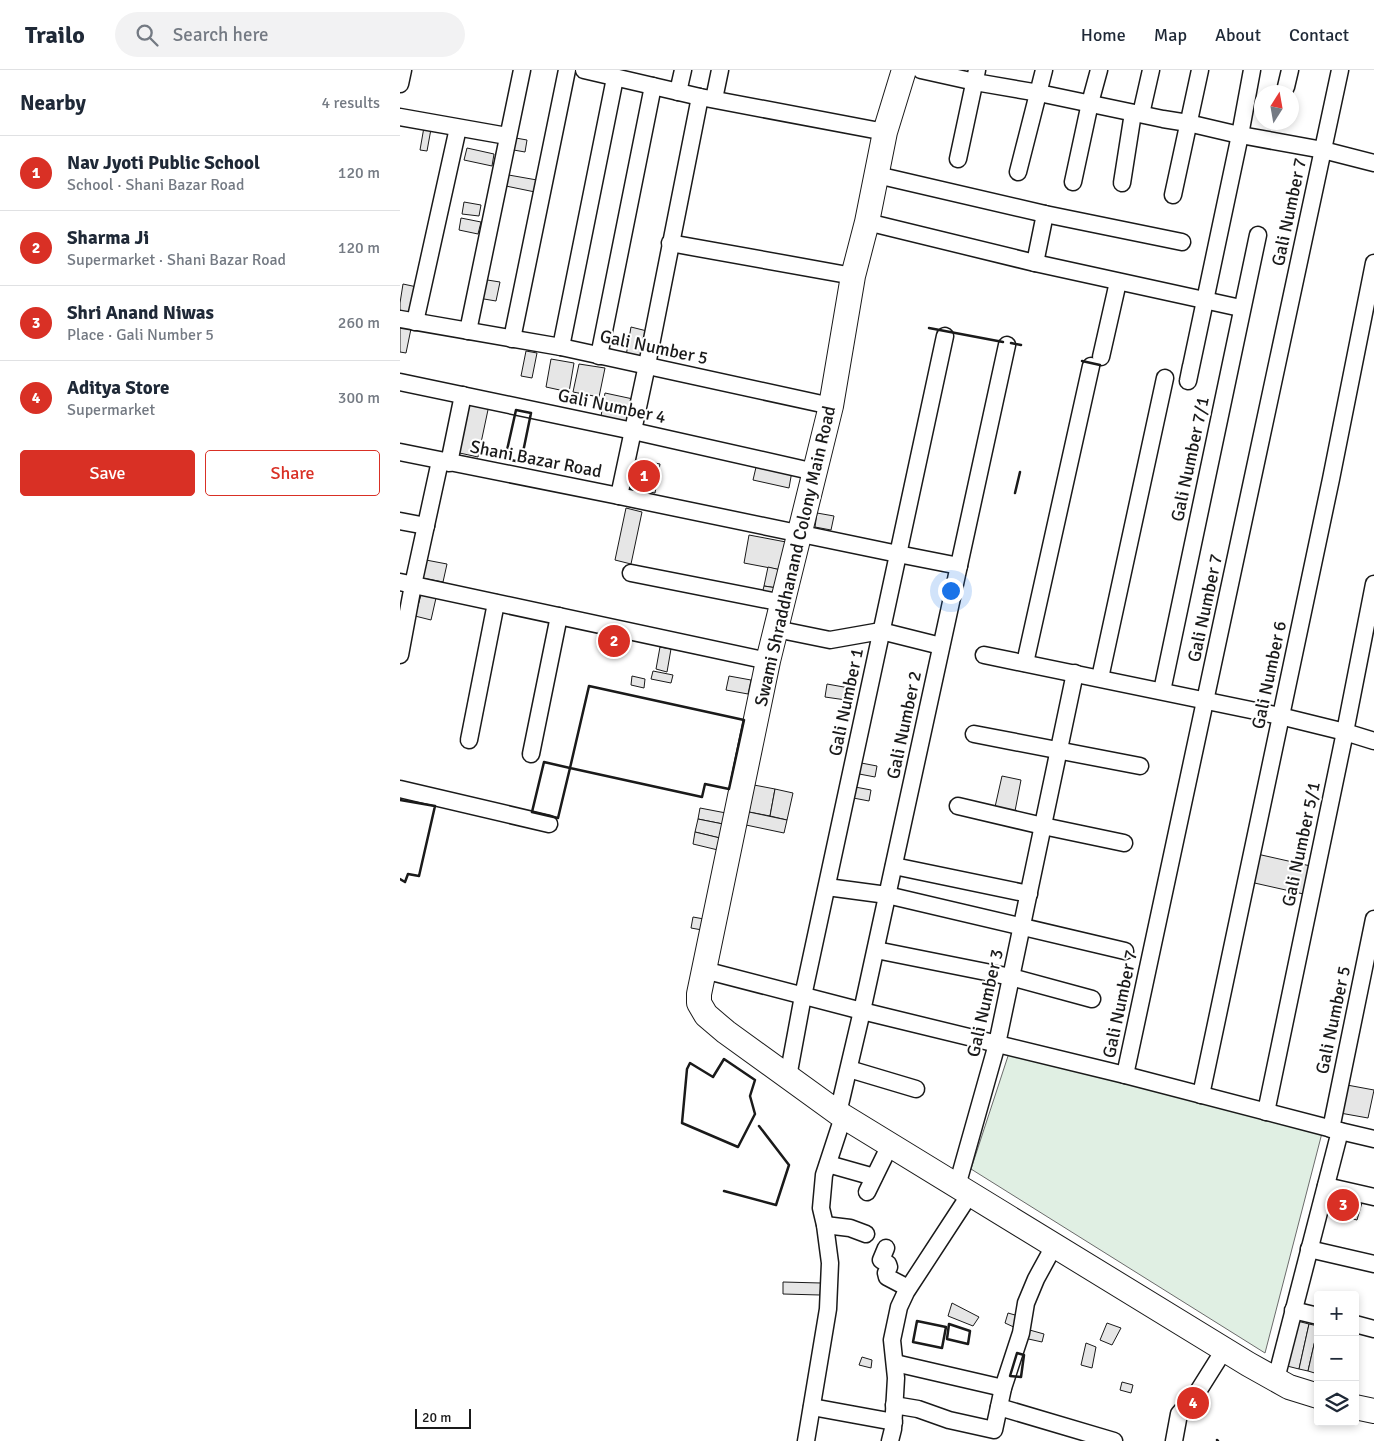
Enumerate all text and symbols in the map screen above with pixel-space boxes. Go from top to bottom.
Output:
search box [115,12,465,57]
text: Trailo [25,20,85,50]
icon: search [133,21,161,49]
text: Search here [173,23,269,47]
text: Home [1081,24,1126,46]
text: Map [1154,24,1187,46]
text: About [1215,24,1261,46]
text: Contact [1289,24,1349,46]
north arrow [1254,85,1299,130]
text: Nearby [20,90,86,116]
text: 4 results [321,93,380,113]
text: Nav Jyoti Public School [67,151,260,175]
street label: Gali Number 7 [1267,156,1311,268]
text: 1 [32,163,40,183]
text: 120 m [338,163,380,183]
text: School · Shani Bazar Road [67,175,244,195]
text: Sharma Ji [67,226,149,250]
text: 2 [32,238,40,258]
text: 120 m [338,238,380,258]
text: Supermarket · Shani Bazar Road [67,250,286,270]
text: Shri Anand Niwas [67,301,214,325]
text: 3 [32,313,40,333]
text: 260 m [338,313,380,333]
text: Place · Gali Number 5 [67,325,214,345]
street label: Gali Number 5 [598,325,710,369]
text: Aditya Store [67,376,169,400]
street label: Gali Number 4 [556,384,668,428]
text: 4 [32,388,40,408]
text: 300 m [338,388,380,408]
street label: Gali Number 7/1 [1166,394,1214,524]
text: Supermarket [67,400,155,420]
street label: Swami Shraddhanand Colony Main Road [750,404,840,708]
street label: Shani Bazar Road [468,435,604,483]
button: Save [20,450,195,496]
button: Share [205,450,380,496]
pin: 1 [628,457,660,495]
street label: Gali Number 7 [1183,552,1227,664]
your location [938,578,964,604]
street label: Gali Number 6 [1247,619,1291,731]
pin: 2 [598,622,630,660]
street label: Gali Number 1 [824,646,868,758]
street label: Gali Number 2 [882,669,926,781]
street label: Gali Number 5/1 [1277,779,1325,909]
street label: Gali Number 3 [962,947,1008,1059]
street label: Gali Number 7 [1098,948,1142,1060]
street label: Gali Number 5 [1311,964,1355,1076]
pin: 3 [1327,1186,1359,1224]
map controls [1314,1291,1359,1426]
button: + [1314,1291,1359,1336]
button: − [1314,1336,1359,1381]
button: layers [1314,1381,1359,1426]
pin: 4 [1177,1384,1209,1422]
scale bar [415,1406,471,1429]
text: 20 m [422,1409,451,1426]

